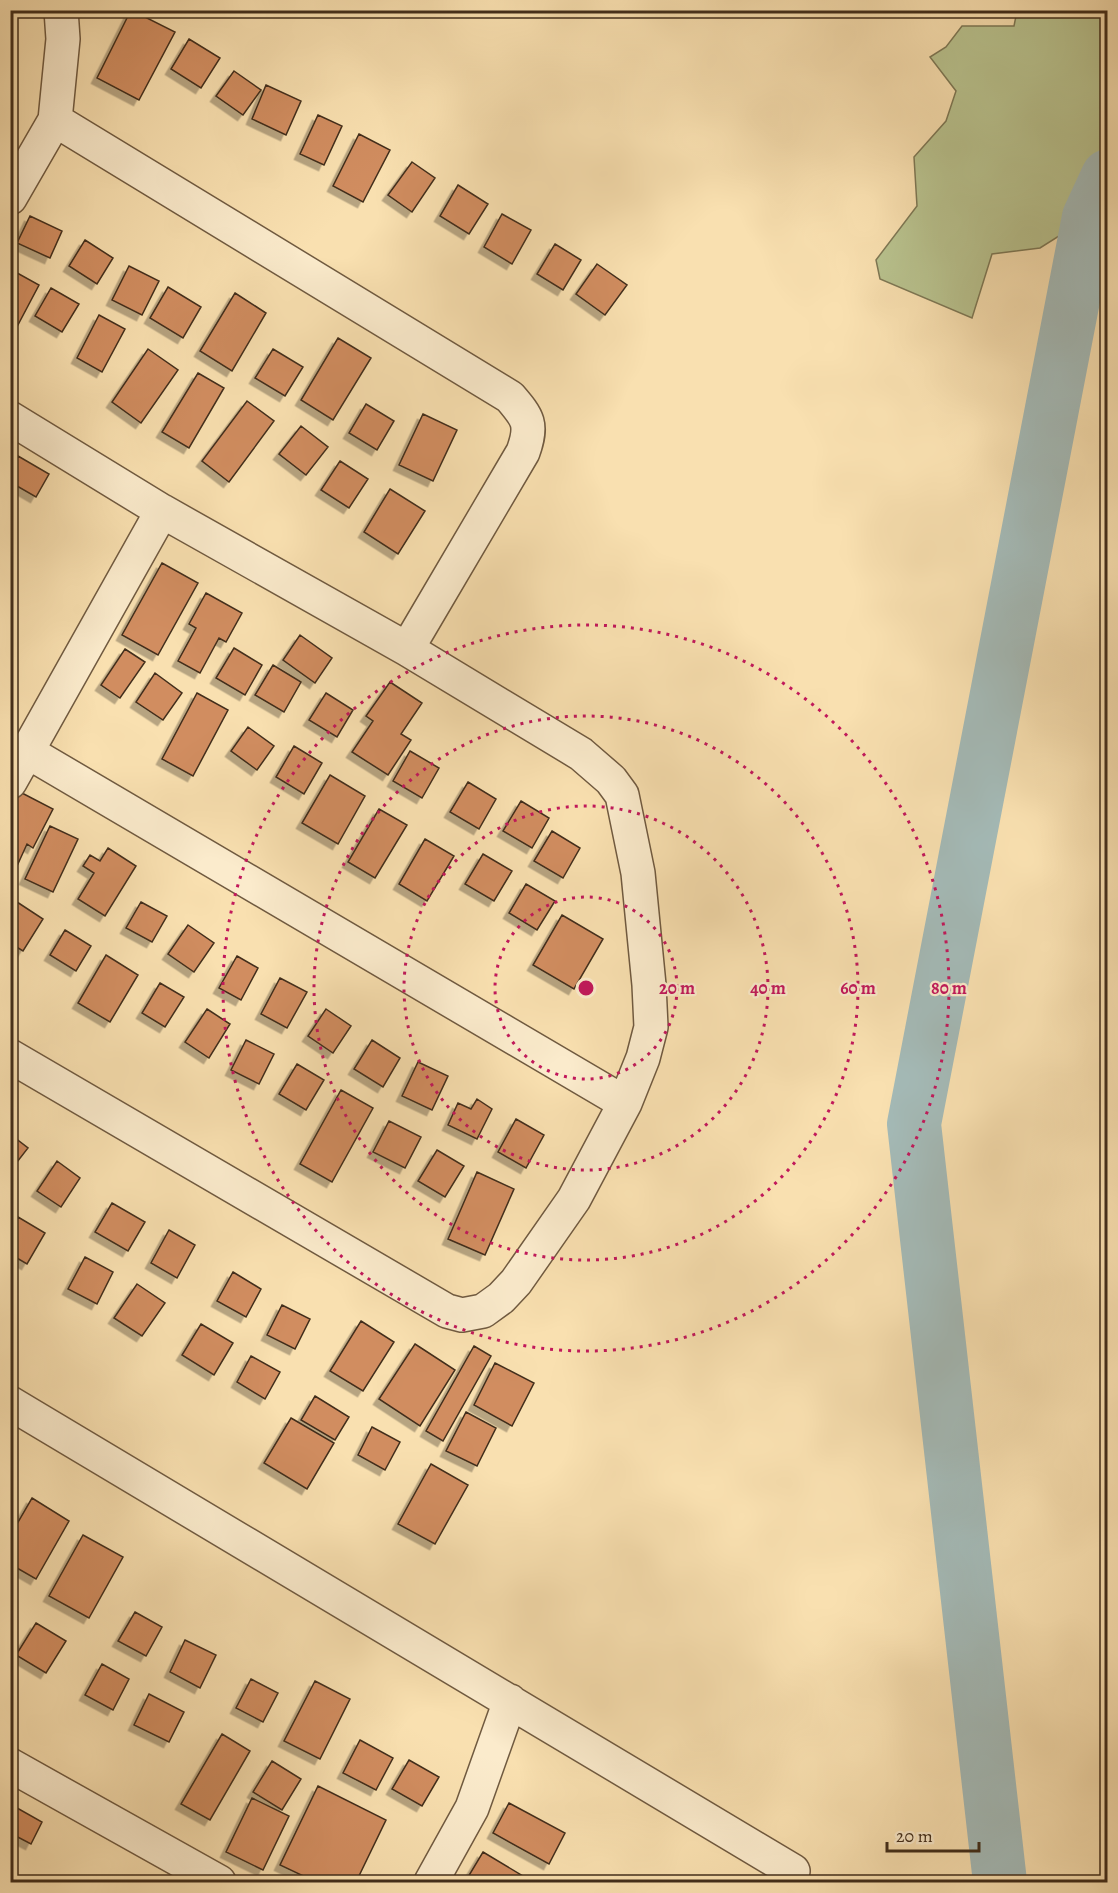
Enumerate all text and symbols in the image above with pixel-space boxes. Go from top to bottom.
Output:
text: 20 m [659,976,695,1000]
text: 40 m [750,976,786,1000]
text: 60 m [840,976,876,1000]
text: 80 m [931,976,967,1000]
centre of rings [576,978,596,998]
scale bar [887,1815,978,1853]
text: 20 m [896,1824,933,1848]

